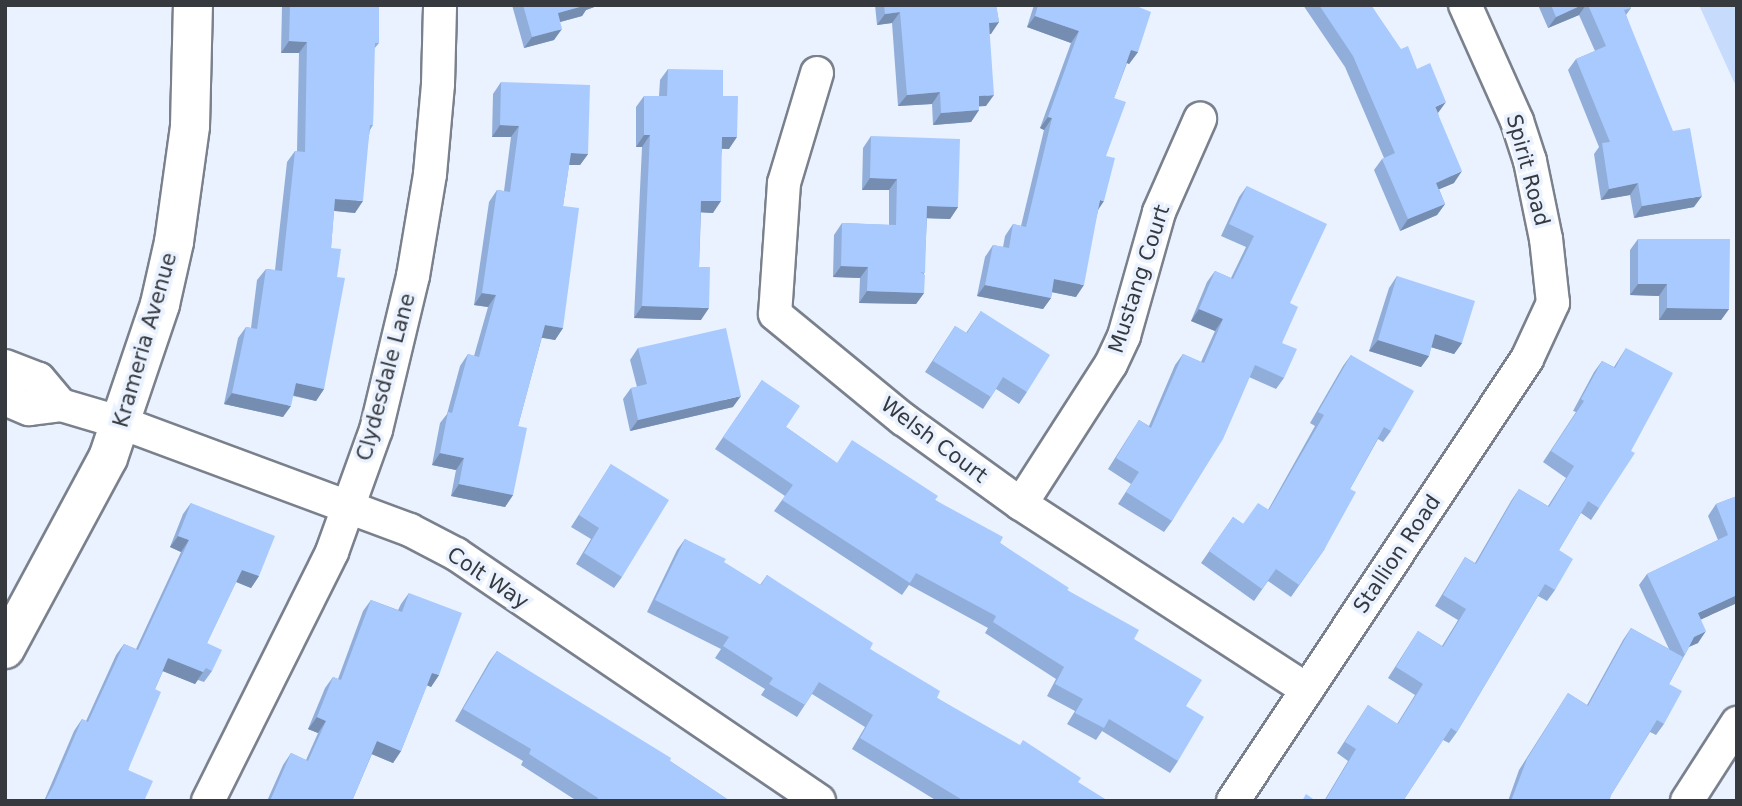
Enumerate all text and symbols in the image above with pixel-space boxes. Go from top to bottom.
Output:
street label: Spirit Road [1501,111,1555,229]
street label: Mustang Court [1103,202,1175,356]
street label: Krameria Avenue [108,250,182,430]
street label: Clydesdale Lane [352,290,420,464]
street label: Welsh Court [876,392,992,488]
street label: Stallion Road [1348,490,1446,618]
street label: Colt Way [442,542,534,614]

